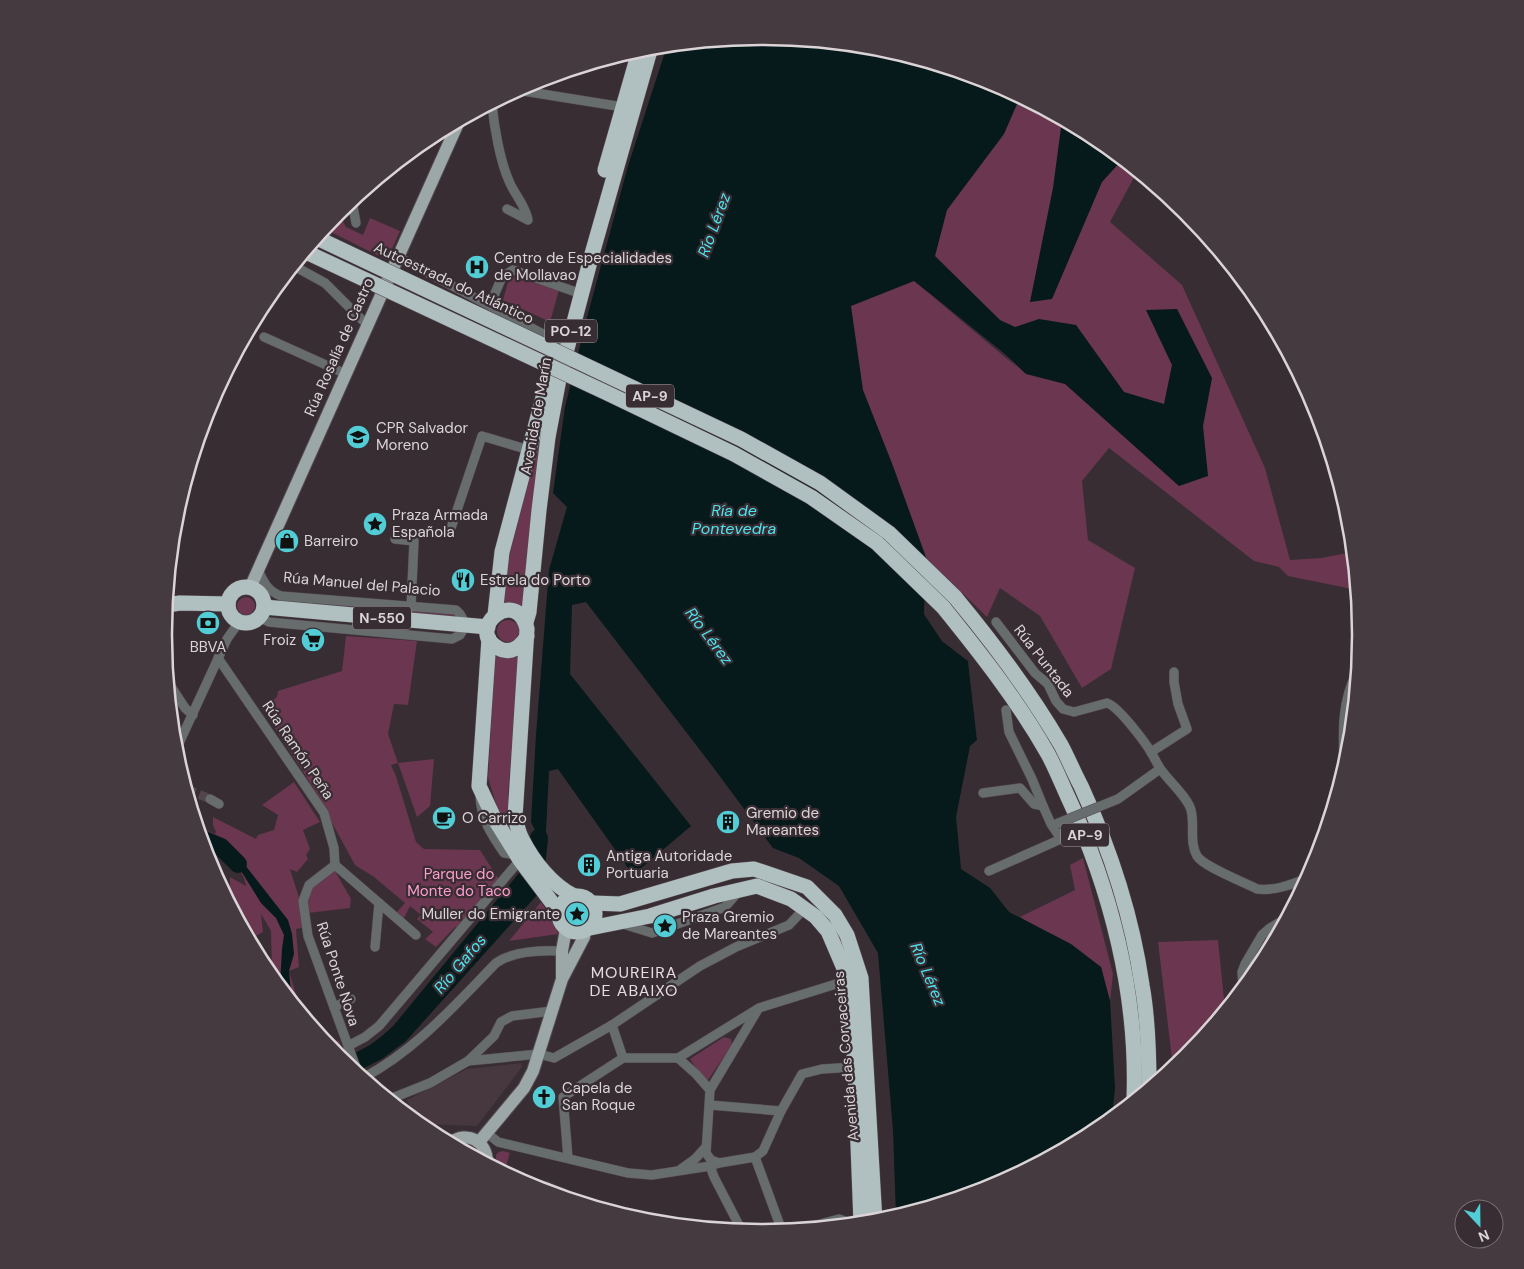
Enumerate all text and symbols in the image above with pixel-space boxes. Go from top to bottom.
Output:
water label: Río Lérez [693,190,735,260]
street label: Autoestrada do Atlántico [371,237,537,329]
place label: Centro de Especialidades de Mollavao [494,248,672,285]
hospital icon: Centro de Especialidades de Mollavao [464,254,490,280]
street label: Rúa Rosalía de Castro [299,275,379,419]
road number: PO-12 [545,320,597,342]
street label: Avenida de Marín [516,356,556,476]
road number: AP-9 [626,384,674,408]
place label: CPR Salvador Moreno [376,418,469,455]
school or university icon: CPR Salvador Moreno [345,424,371,450]
water label: Ría de Pontevedra [692,500,777,539]
place label: Praza Armada Española [392,505,488,542]
place icon: Praza Armada Española [362,511,388,537]
shop icon: Barreiro [274,528,300,554]
place label: Barreiro [304,531,358,551]
street label: Rúa Manuel del Palacio [282,567,442,601]
restaurant icon: Estrela do Porto [450,567,476,593]
place label: Estrela do Porto [480,570,591,590]
water label: Río Lérez [681,603,738,669]
road number: N-550 [353,606,411,630]
bank icon: BBVA [195,610,221,636]
street label: Rúa Puntada [1009,620,1079,702]
supermarket icon: Froiz [300,627,326,653]
place label: Froiz [263,630,296,650]
place label: BBVA [190,637,226,657]
street label: Rúa Ramón Peña [258,697,338,803]
place label: Gremio de Mareantes [746,803,819,840]
cafe icon: O Carrizo [431,805,457,831]
place label: O Carrizo [462,808,527,828]
building icon: Gremio de Mareantes [715,809,741,835]
road number: AP-9 [1061,824,1109,846]
place label: Antiga Autoridade Portuaria [606,846,732,883]
building icon: Antiga Autoridade Portuaria [576,852,602,878]
park label: Parque do Monte do Taco [407,864,511,901]
place icon: Muller do Emigrante [564,901,590,927]
place label: Muller do Emigrante [421,904,560,924]
place label: Praza Gremio de Mareantes [682,907,777,944]
place icon: Praza Gremio de Mareantes [652,913,678,939]
street label: Rúa Ponte Nova [312,919,364,1029]
water label: Río Gafos [429,930,491,998]
water label: Río Lérez [905,939,951,1009]
district label: MOUREIRA DE ABAIXO [589,962,679,1001]
street label: Avenida das Corvaceiras [829,970,863,1142]
place label: Capela de San Roque [562,1078,635,1115]
church icon: Capela de San Roque [531,1084,557,1110]
north arrow [1454,1199,1504,1249]
text: N [1476,1226,1492,1246]

